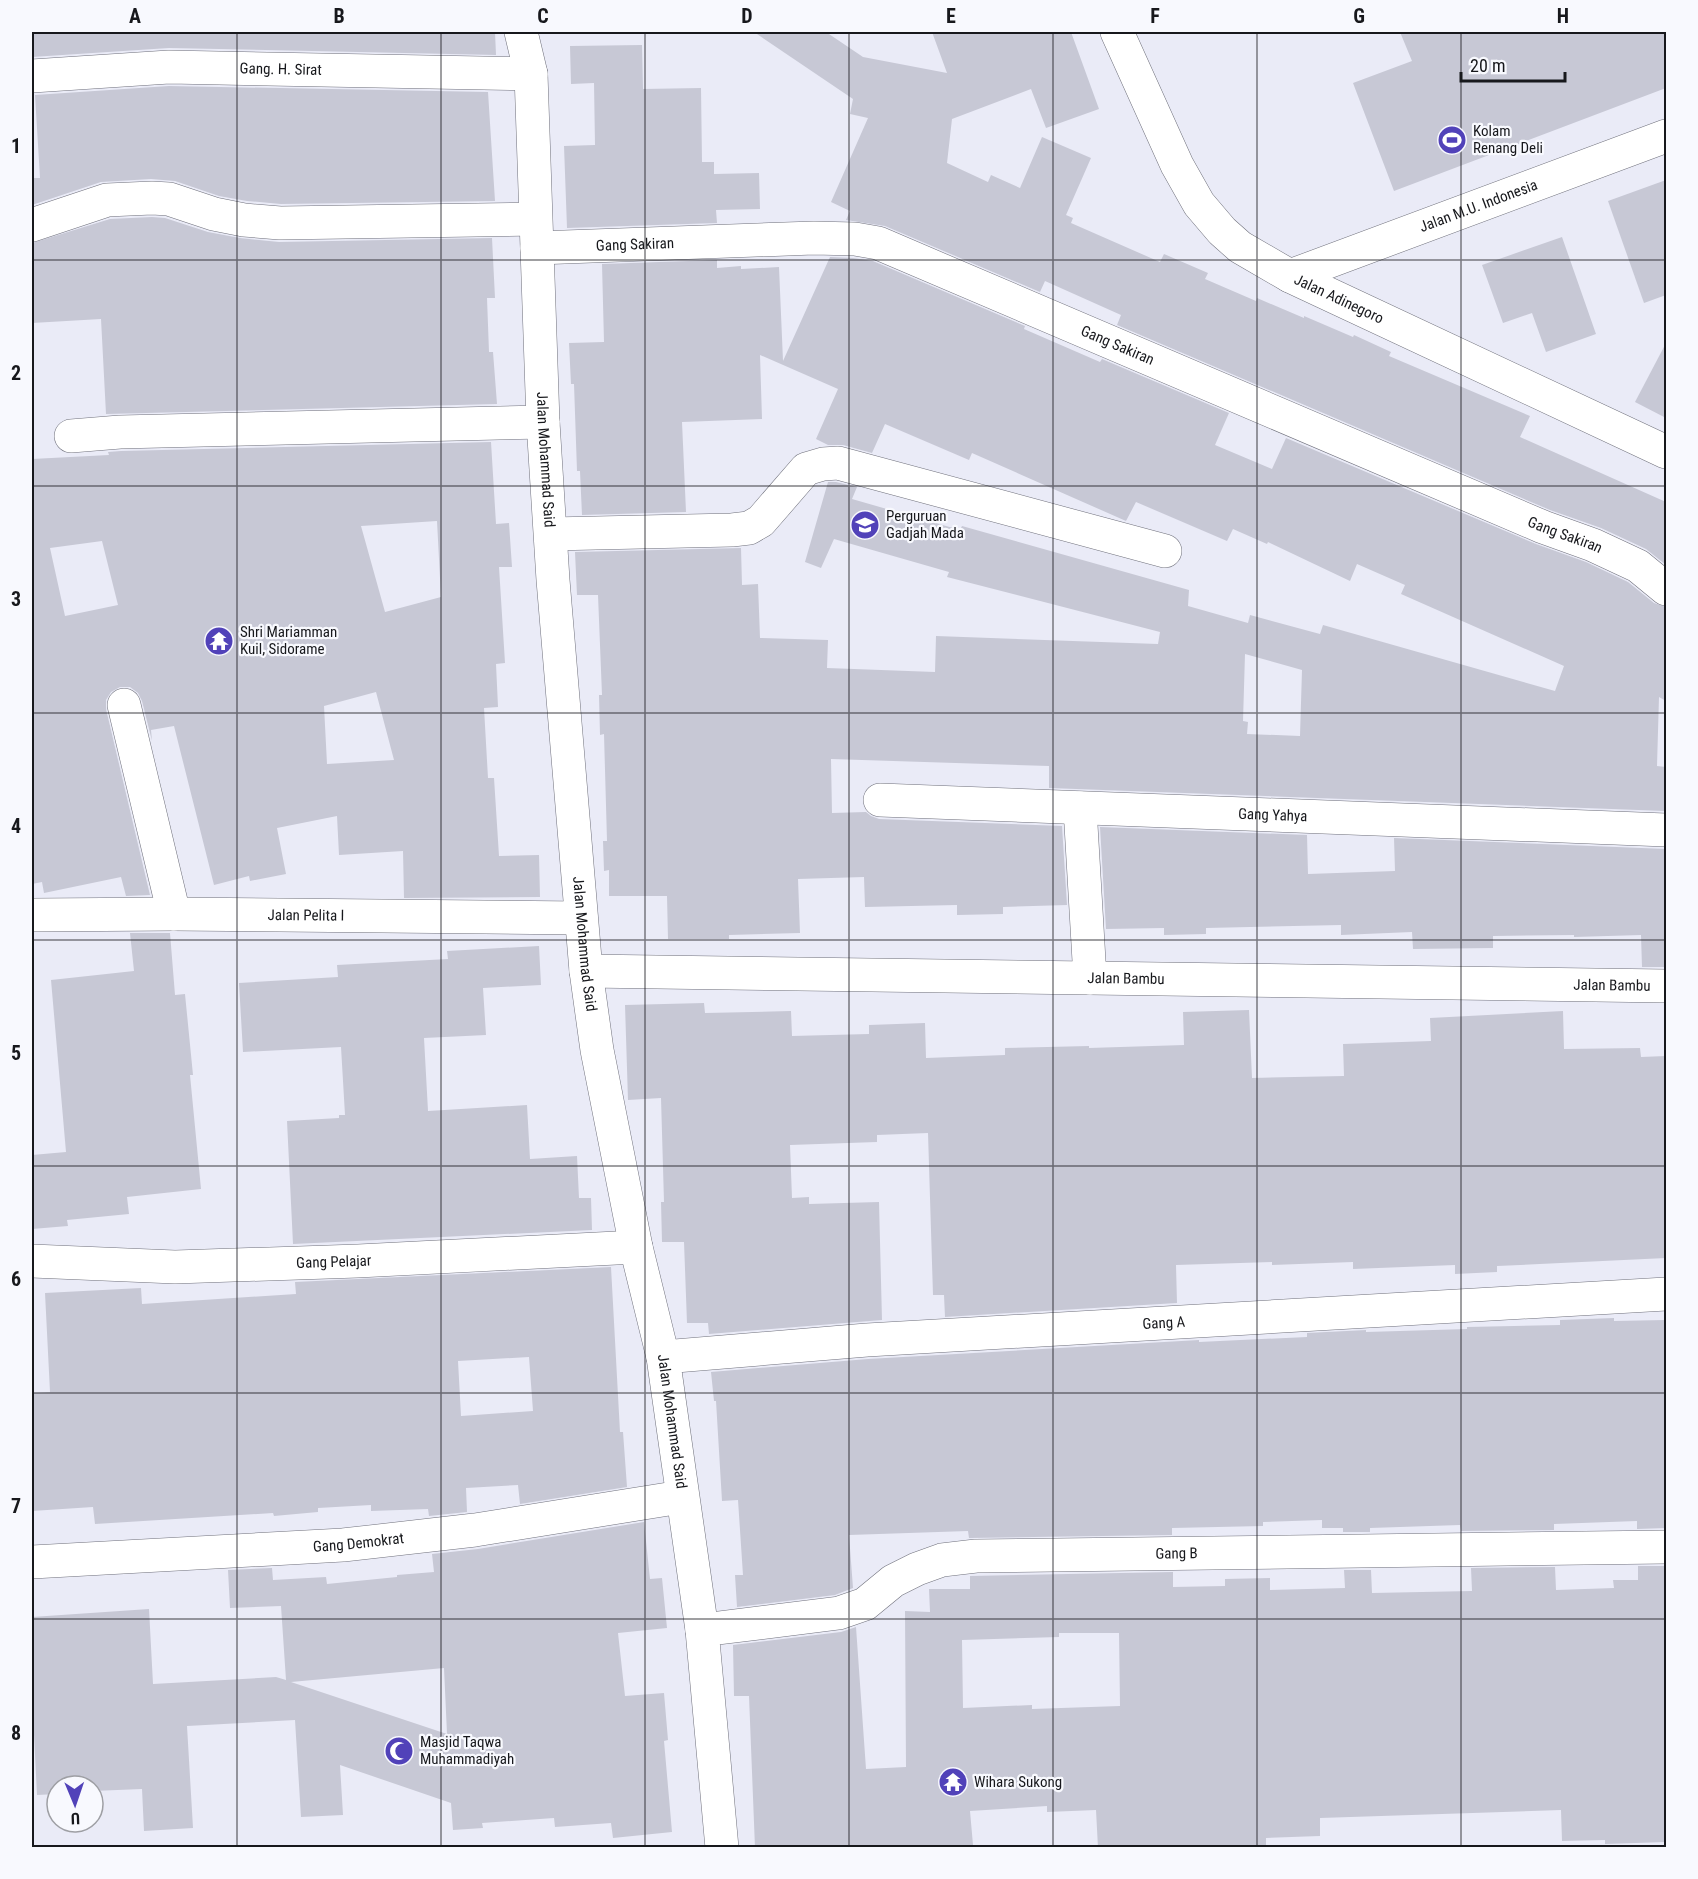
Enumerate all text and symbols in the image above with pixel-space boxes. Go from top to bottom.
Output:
text: A [129,4,141,28]
text: B [333,4,345,28]
text: C [537,4,549,28]
text: D [741,4,753,28]
text: E [946,4,956,28]
text: F [1150,4,1160,28]
text: G [1353,4,1365,28]
text: H [1557,4,1569,28]
scale bar [1461,45,1564,83]
text: 20 m [1470,55,1505,76]
street label: Gang. H. Sirat [239,59,322,79]
place label: Kolam Renang Deli [1473,122,1543,157]
sports icon: Kolam Renang Deli [1436,124,1468,156]
text: 1 [11,134,21,158]
street label: Jalan M.U. Indonesia [1417,176,1540,236]
street label: Gang Sakiran [596,234,674,255]
street label: Jalan Adinegoro [1291,270,1386,327]
street label: Gang Sakiran [1078,322,1157,369]
text: 2 [11,361,21,385]
street label: Jalan Mohammad Said [533,391,559,528]
place label: Perguruan Gadjah Mada [886,507,964,542]
school or university icon: Perguruan Gadjah Mada [849,509,881,541]
street label: Gang Sakiran [1525,513,1605,557]
text: 3 [11,587,21,611]
place label: Shri Mariamman Kuil, Sidorame [240,623,337,658]
temple icon: Shri Mariamman Kuil, Sidorame [203,625,235,657]
street label: Gang Yahya [1238,805,1308,825]
text: 4 [11,814,21,838]
street label: Jalan Mohammad Said [569,876,601,1013]
street label: Jalan Pelita I [267,906,344,925]
street label: Jalan Bambu [1087,969,1165,988]
street label: Jalan Bambu [1573,976,1651,995]
text: 5 [11,1041,21,1065]
street label: Gang Pelajar [296,1251,372,1272]
text: 6 [11,1267,21,1291]
street label: Gang A [1142,1313,1186,1333]
street label: Jalan Mohammad Said [654,1353,691,1490]
text: 7 [11,1494,21,1518]
street label: Gang Demokrat [312,1529,405,1556]
street label: Gang B [1155,1544,1198,1563]
text: 8 [11,1721,21,1745]
place label: Masjid Taqwa Muhammadiyah [420,1733,514,1768]
mosque icon: Masjid Taqwa Muhammadiyah [383,1735,415,1767]
temple icon: Wihara Sukong [937,1766,969,1798]
place label: Wihara Sukong [974,1773,1062,1791]
north arrow [45,1774,105,1834]
text: U [71,1809,80,1828]

